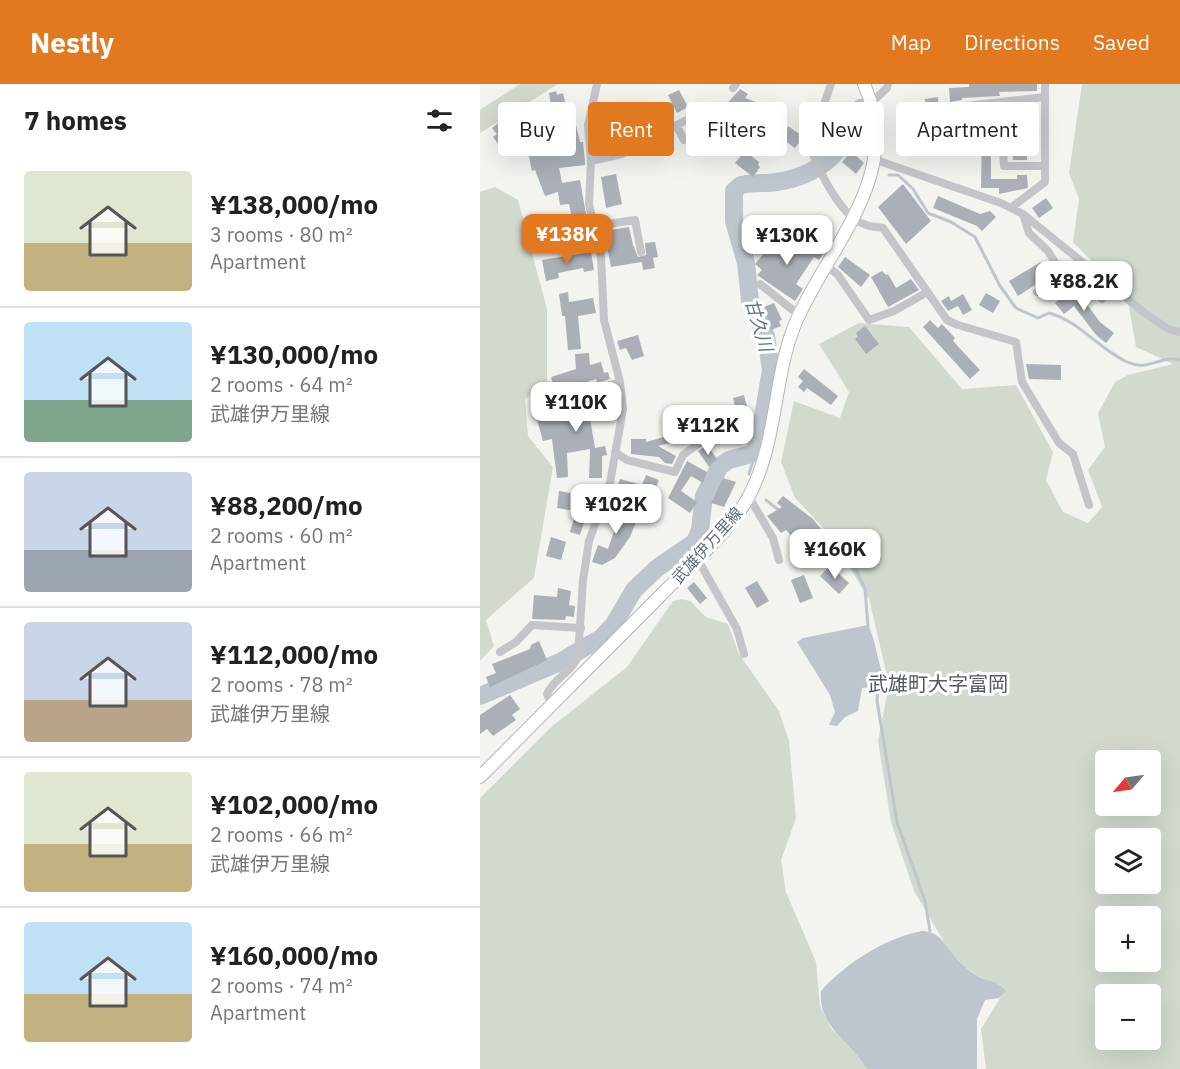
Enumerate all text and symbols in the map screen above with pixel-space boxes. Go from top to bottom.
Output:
text: Nestly [30,24,114,61]
text: Map [891,28,931,56]
text: Directions [964,28,1060,56]
text: Saved [1093,28,1150,56]
chip: Buy [498,102,576,156]
chip: Rent [588,102,674,156]
chip: Filters [686,102,787,156]
chip: New [799,102,884,156]
chip: Apartment [896,102,1039,156]
text: 7 homes [24,103,127,137]
icon: filters [423,104,456,137]
text: ¥138,000/mo [210,187,378,221]
icon: home [72,195,144,267]
pin: ¥138K [525,214,609,265]
pin: ¥130K [745,215,829,266]
text: ¥138K [536,220,598,247]
text: 3 rooms · 80 m² [210,221,353,248]
text: ¥130K [756,221,818,248]
text: Apartment [210,248,306,275]
pin: ¥88.2K [1035,261,1133,312]
text: ¥88.2K [1049,267,1119,294]
water label: 甘久川 [740,296,778,356]
text: ¥130,000/mo [210,337,378,371]
icon: home [72,346,144,418]
text: 2 rooms · 64 m² [210,371,353,398]
pin: ¥110K [534,382,618,433]
text: ¥110K [545,388,607,415]
text: 武雄伊万里線 [210,400,330,427]
pin: ¥112K [666,405,750,456]
text: ¥112K [677,411,739,438]
pin: ¥102K [574,484,658,535]
text: ¥88,200/mo [210,488,363,522]
text: ¥102K [585,490,647,517]
icon: home [72,496,144,568]
street label: 武雄伊万里線 [667,503,747,587]
text: 2 rooms · 60 m² [210,522,353,549]
pin: ¥160K [793,529,877,580]
text: ¥160K [804,535,866,562]
text: Apartment [210,549,306,576]
text: ¥112,000/mo [210,637,378,671]
icon: home [72,646,144,718]
district label: 武雄町大字富岡 [868,670,1008,697]
text: 2 rooms · 78 m² [210,671,353,698]
text: 武雄伊万里線 [210,700,330,727]
north arrow [1095,750,1161,816]
map controls [1095,750,1161,1050]
text: ¥102,000/mo [210,787,378,821]
icon: home [72,796,144,868]
text: 2 rooms · 66 m² [210,821,353,848]
button: layers [1095,828,1161,894]
text: 武雄伊万里線 [210,850,330,877]
button: + [1095,906,1161,972]
text: ¥160,000/mo [210,938,378,972]
icon: home [72,946,144,1018]
text: 2 rooms · 74 m² [210,972,353,999]
button: − [1095,984,1161,1050]
text: Apartment [210,999,306,1026]

